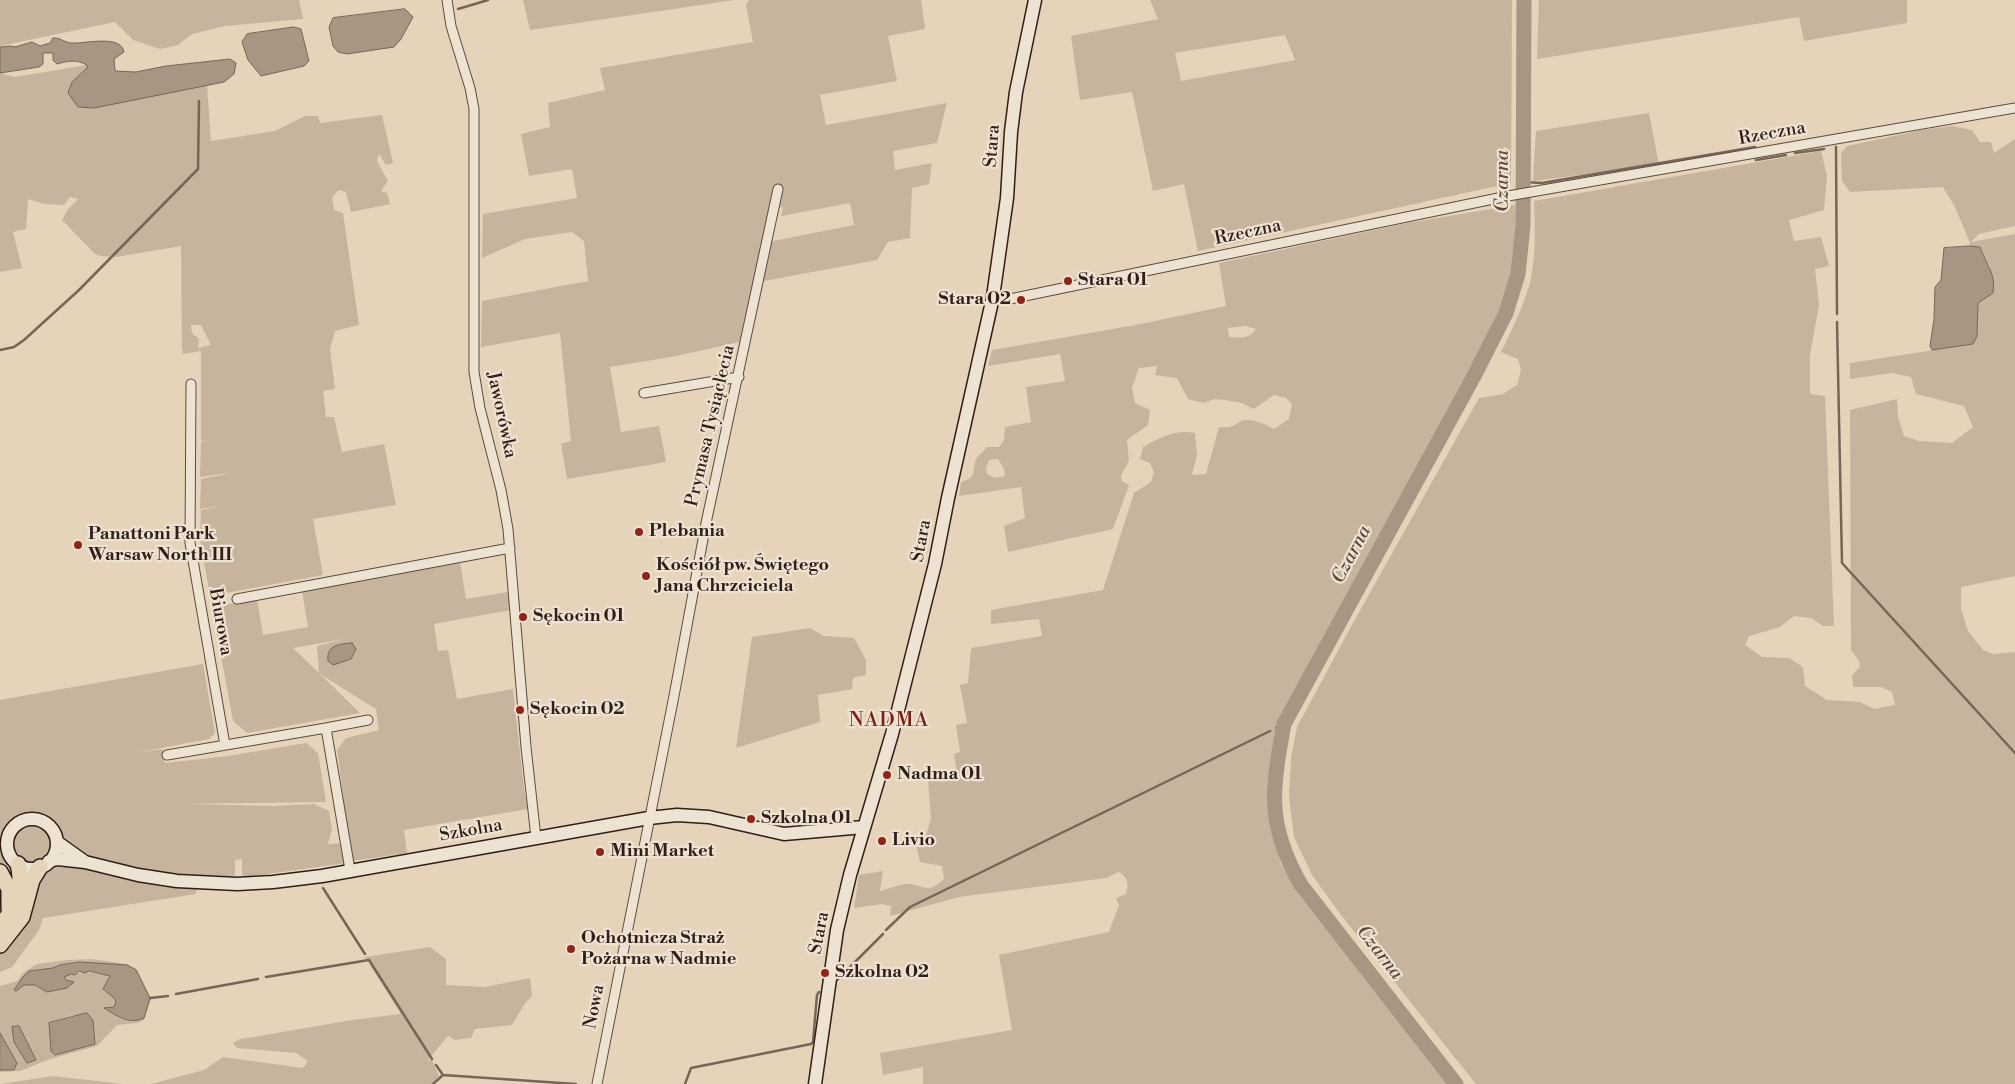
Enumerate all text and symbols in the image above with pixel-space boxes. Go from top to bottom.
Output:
street label: Rzeczna [1737,117,1807,151]
street label: Stara [981,124,1005,168]
water label: Czarna [1492,150,1514,212]
street label: Rzeczna [1213,215,1283,251]
place label: Stara 01 [1078,270,1148,292]
marker: Stara 01 [1062,275,1074,287]
place label: Stara 02 [938,289,1011,311]
marker: Stara 02 [1015,294,1027,306]
street label: Prymasa Tysiąclecia [682,343,740,509]
street label: Jaworówka [481,370,521,460]
street label: Stara [907,518,937,564]
place label: Plebania [649,521,725,543]
water label: Czarna [1327,522,1377,588]
place label: Panattoni Park Warsaw North III [88,524,232,566]
marker: Plebania [633,526,645,538]
marker: Panattoni Park Warsaw North III [72,539,84,551]
place label: Kościół pw. Świętego Jana Chrzciciela [656,555,829,598]
marker: Kościół pw. Świętego Jana Chrzciciela [640,570,652,582]
street label: Biurowa [203,587,237,657]
place label: Sękocin 01 [533,606,625,628]
marker: Sękocin 01 [517,611,529,623]
place label: Sękocin 02 [530,699,625,721]
marker: Sękocin 02 [514,704,526,716]
district label: NADMA [848,709,930,733]
place label: Nadma 01 [897,764,982,786]
marker: Nadma 01 [881,769,893,781]
place label: Szkolna 01 [761,808,852,830]
marker: Szkolna 01 [745,813,757,825]
street label: Szkolna [438,815,504,847]
place label: Livio [892,830,935,852]
marker: Livio [876,835,888,847]
place label: Mini Market [610,841,714,863]
marker: Mini Market [594,846,606,858]
street label: Stara [805,910,835,956]
water label: Czarna [1351,921,1407,985]
place label: Ochotnicza Straż Pożarna w Nadmie [581,928,736,971]
marker: Ochotnicza Straż Pożarna w Nadmie [565,943,577,955]
place label: Szkolna 02 [835,962,929,984]
marker: Szkolna 02 [819,967,831,979]
street label: Nowa [580,983,610,1031]

